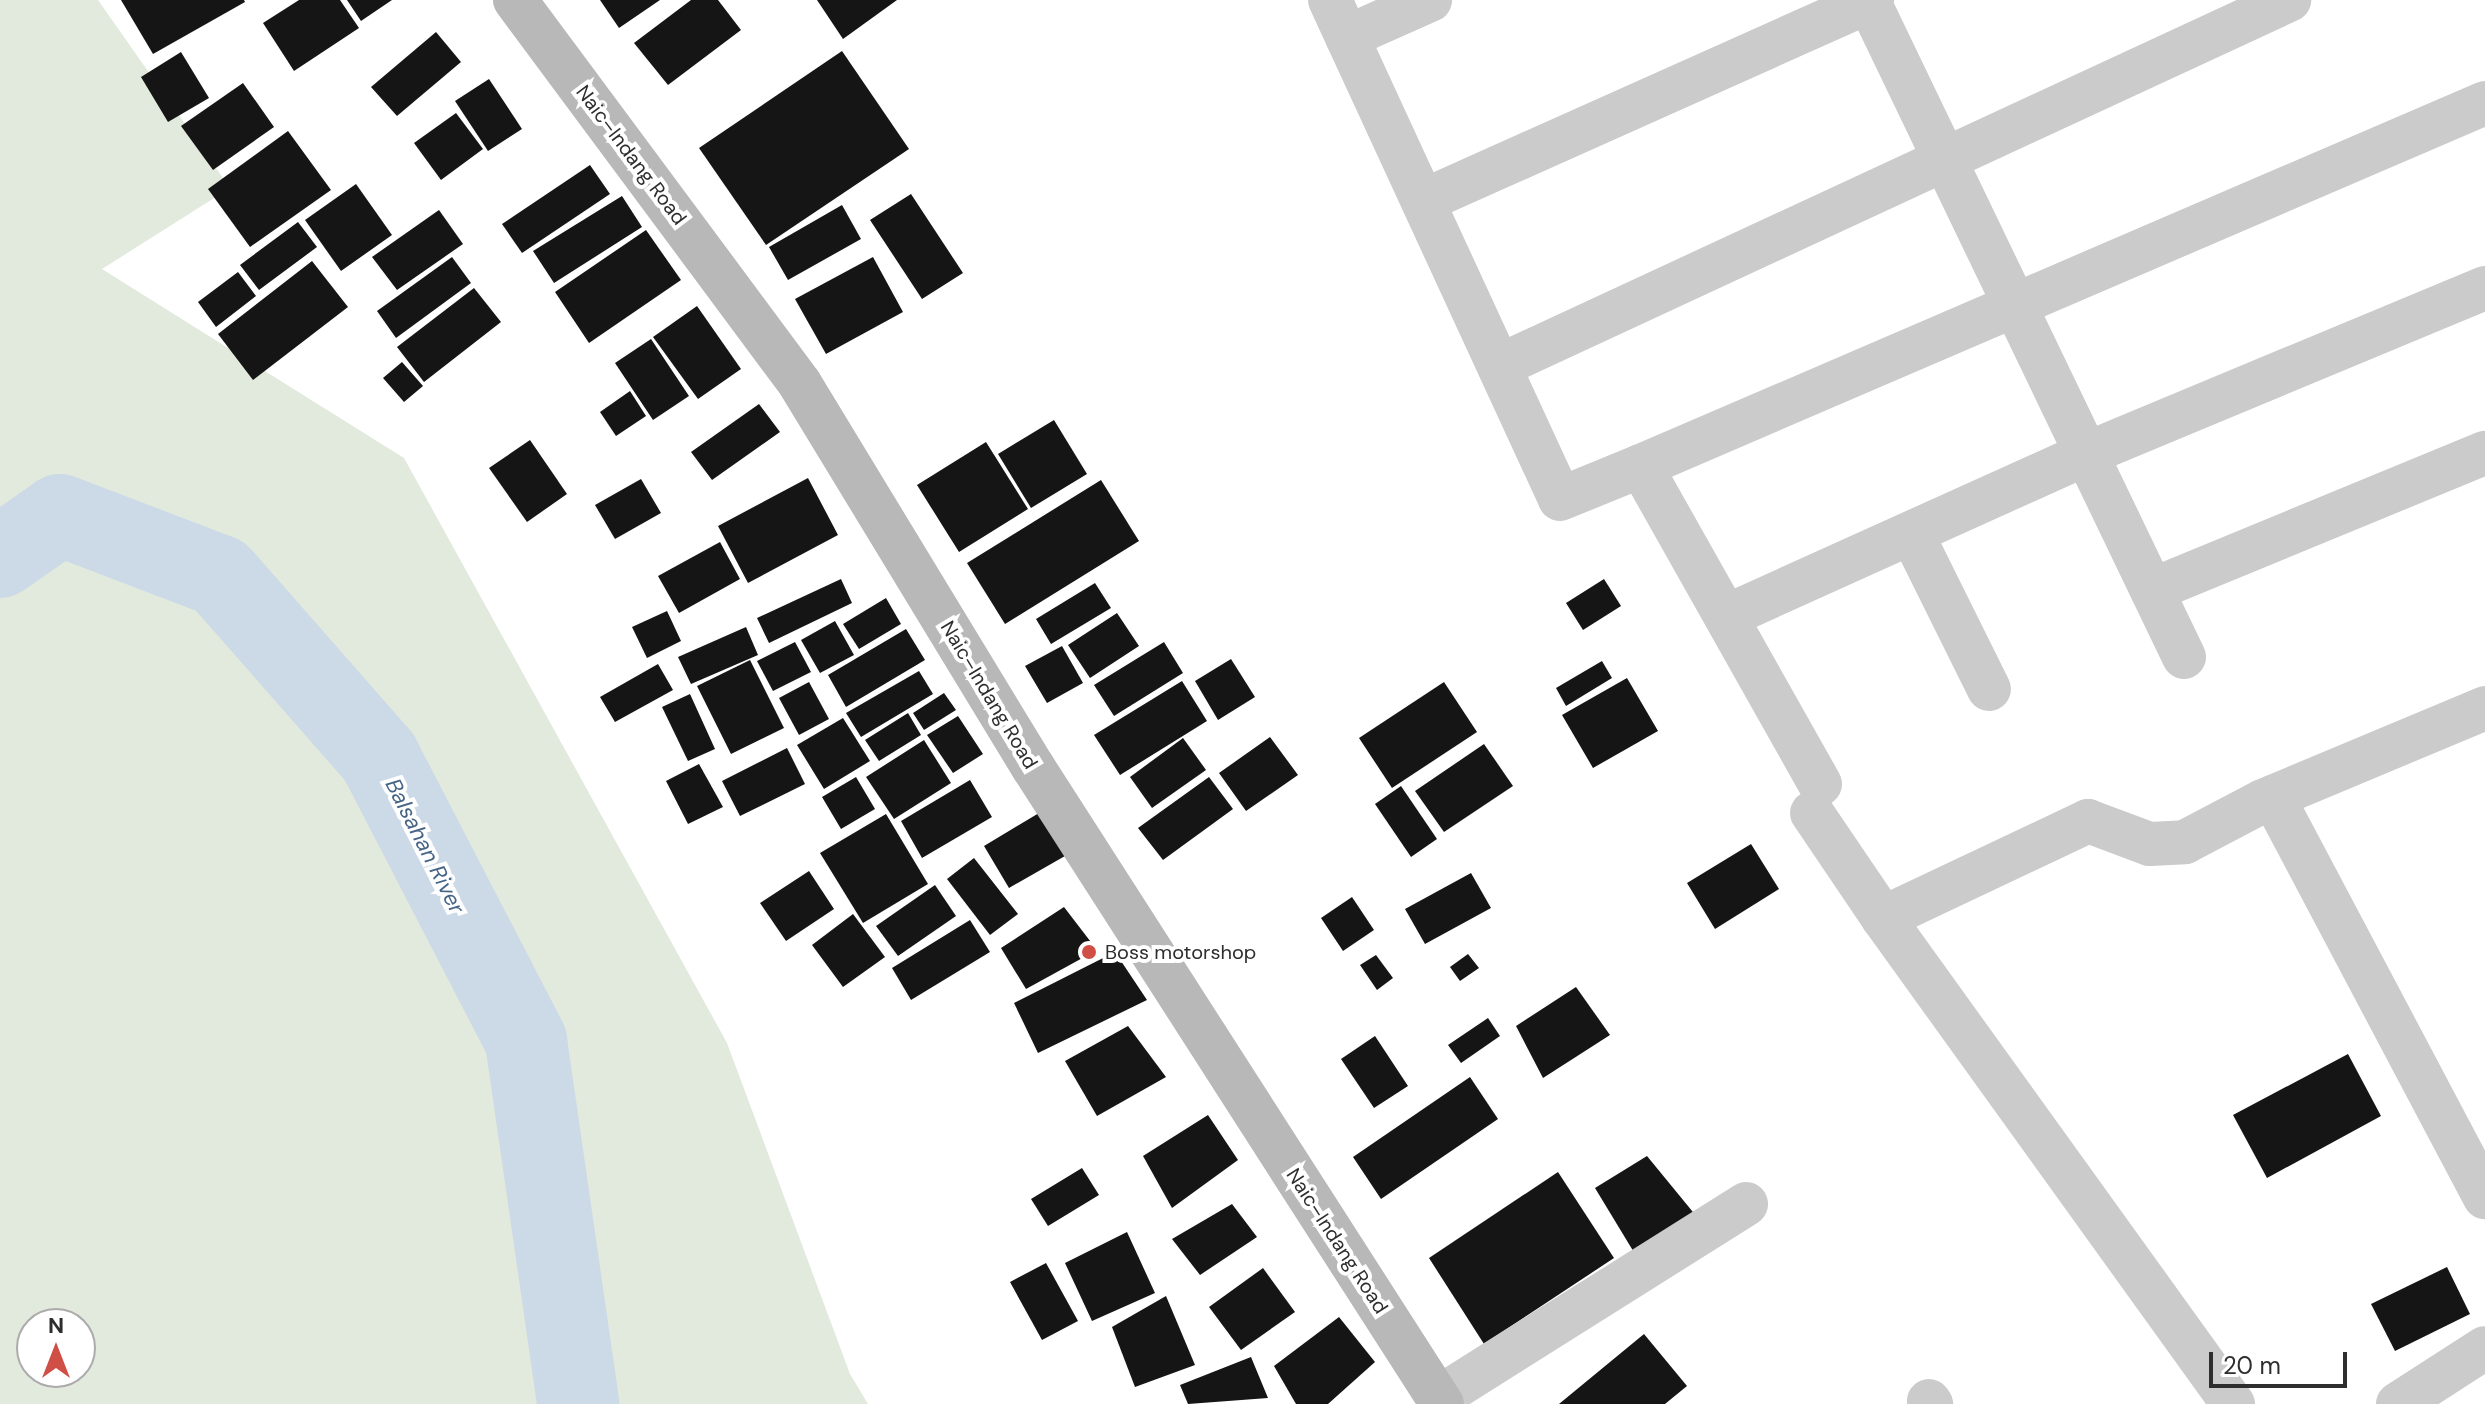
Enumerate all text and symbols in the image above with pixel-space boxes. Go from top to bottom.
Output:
street label: Naic–Indang Road [571,81,691,229]
street label: Naic–Indang Road [935,617,1043,773]
water label: Balsahan River [380,774,470,918]
place label: Boss motorshop [1105,940,1256,964]
marker: Boss motorshop [1080,943,1098,961]
street label: Naic–Indang Road [1281,1164,1393,1318]
north arrow [16,1308,96,1388]
text: N [48,1311,64,1340]
scale bar [2213,1336,2351,1386]
text: 20 m [2223,1350,2281,1381]

